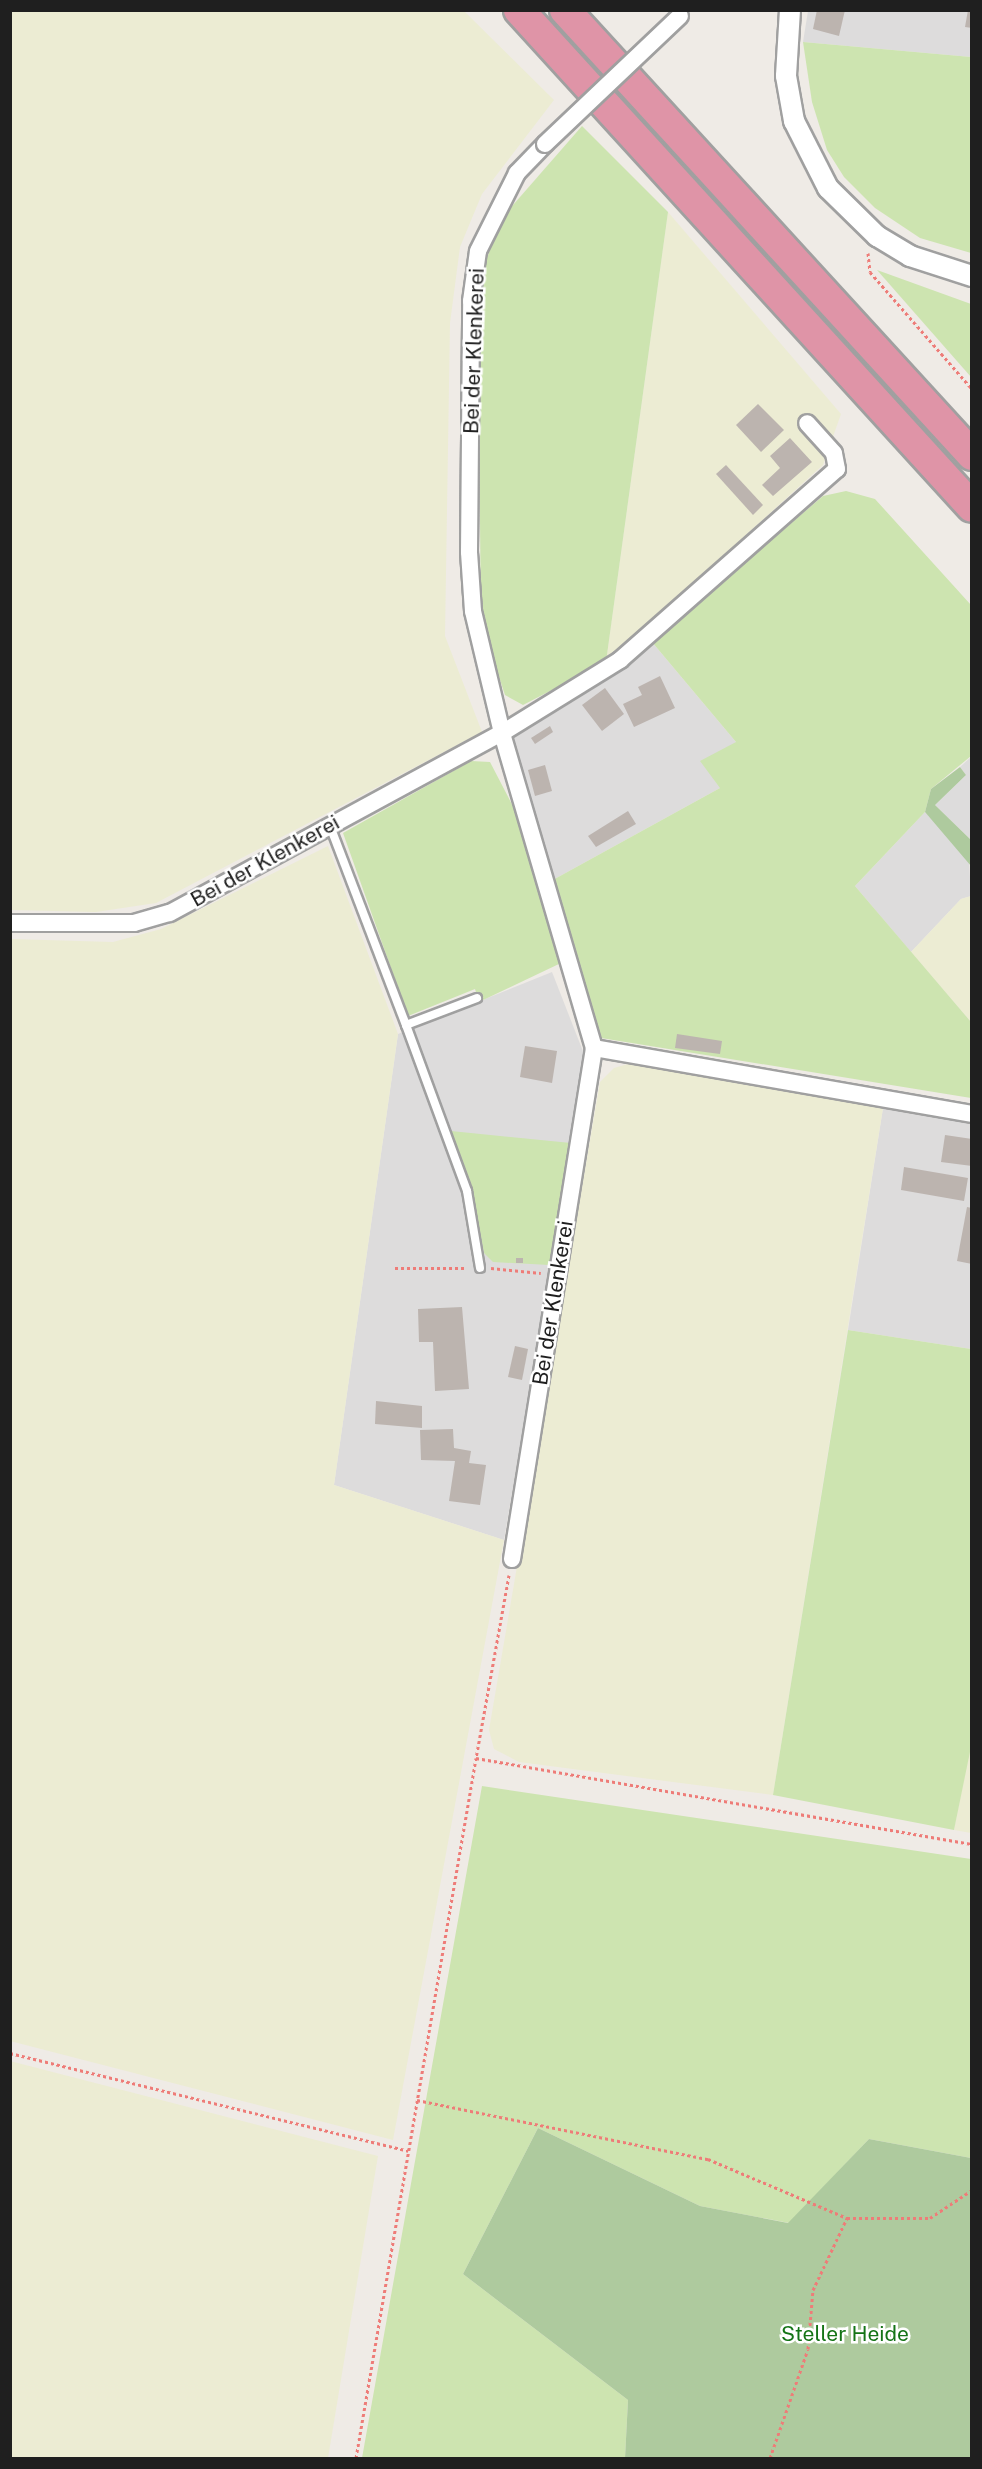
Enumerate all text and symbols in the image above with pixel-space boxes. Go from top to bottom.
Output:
street label: Bei der Klenkerei [459,267,489,435]
street label: Bei der Klenkerei [186,810,344,912]
street label: Bei der Klenkerei [528,1219,578,1387]
park label: Steller Heide [781,2321,909,2347]

